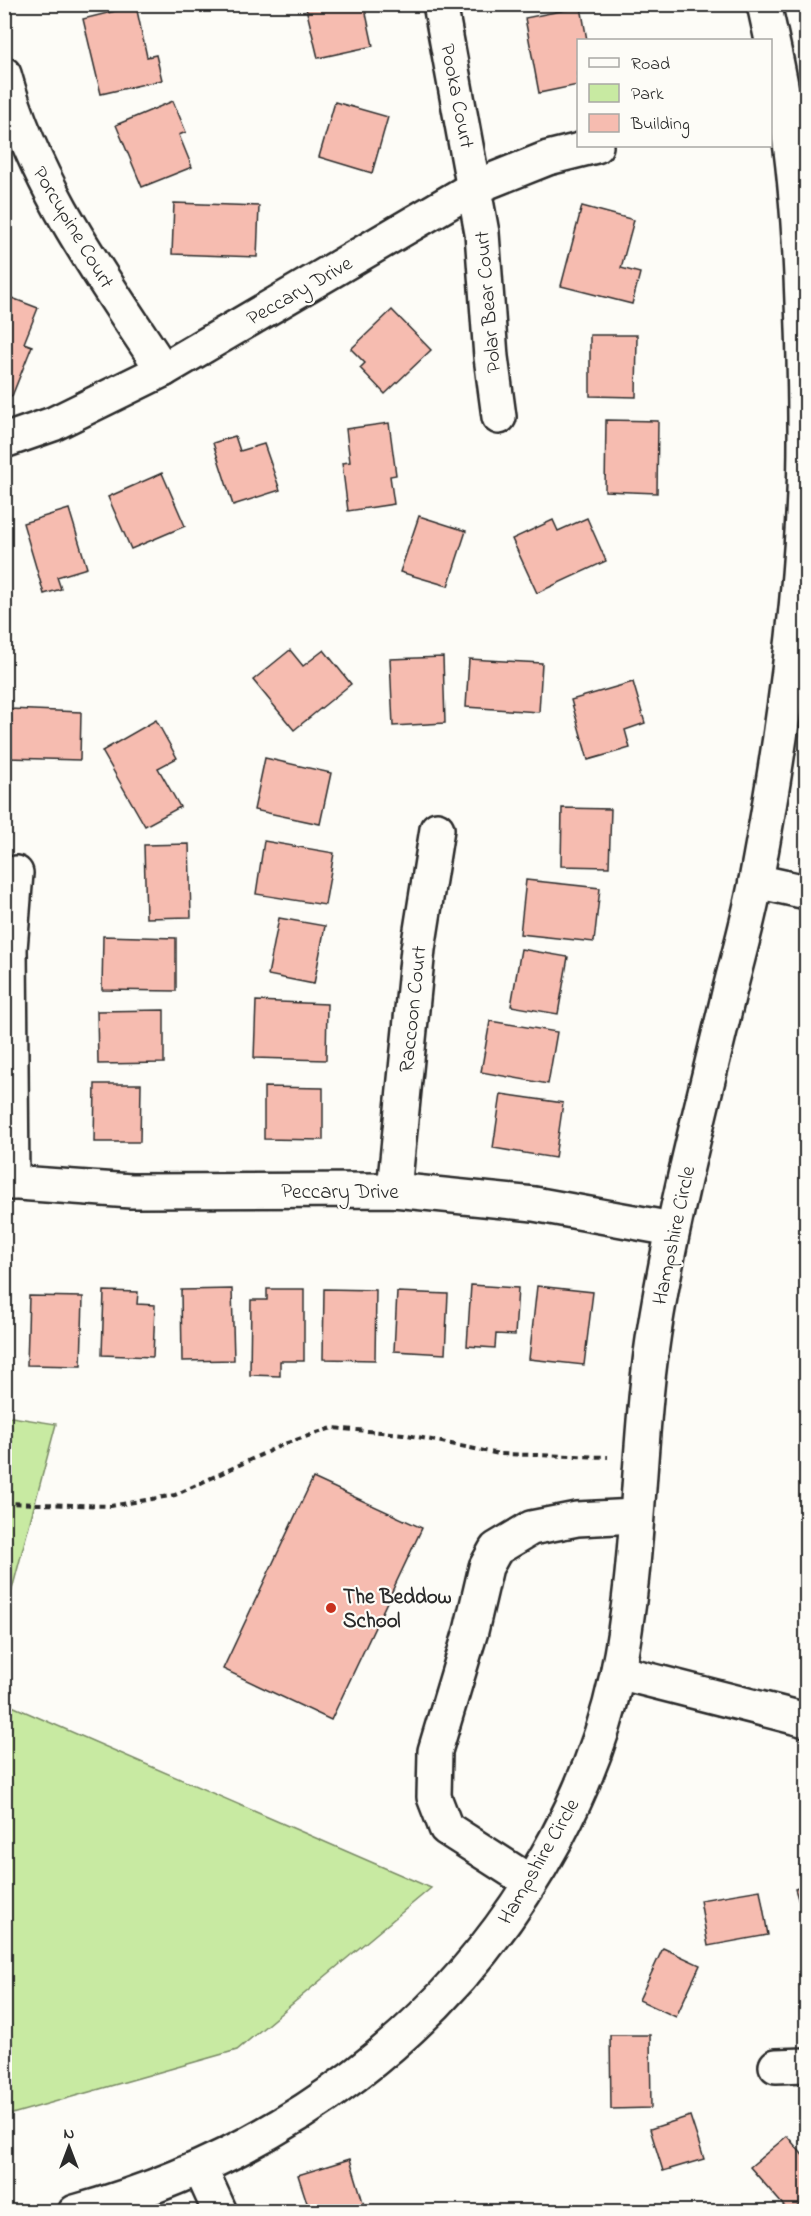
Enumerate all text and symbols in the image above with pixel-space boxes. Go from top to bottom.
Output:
legend [577,39,772,147]
street label: Pooka Court [431,42,481,151]
text: Road [631,52,670,78]
text: Park [631,82,664,108]
text: Building [630,112,690,139]
street label: Porcupine Court [24,161,121,295]
street label: Polar Bear Court [468,230,510,374]
street label: Peccary Drive [242,249,360,336]
street label: Raccoon Court [392,944,436,1074]
street label: Hampshire Circle [646,1163,704,1307]
street label: Peccary Drive [281,1178,399,1210]
place label: The Beddow School [343,1583,452,1637]
marker: The Beddow School [324,1601,338,1615]
street label: Hampshire Circle [492,1793,588,1931]
north arrow [39,2117,99,2177]
text: N [64,2122,75,2146]

